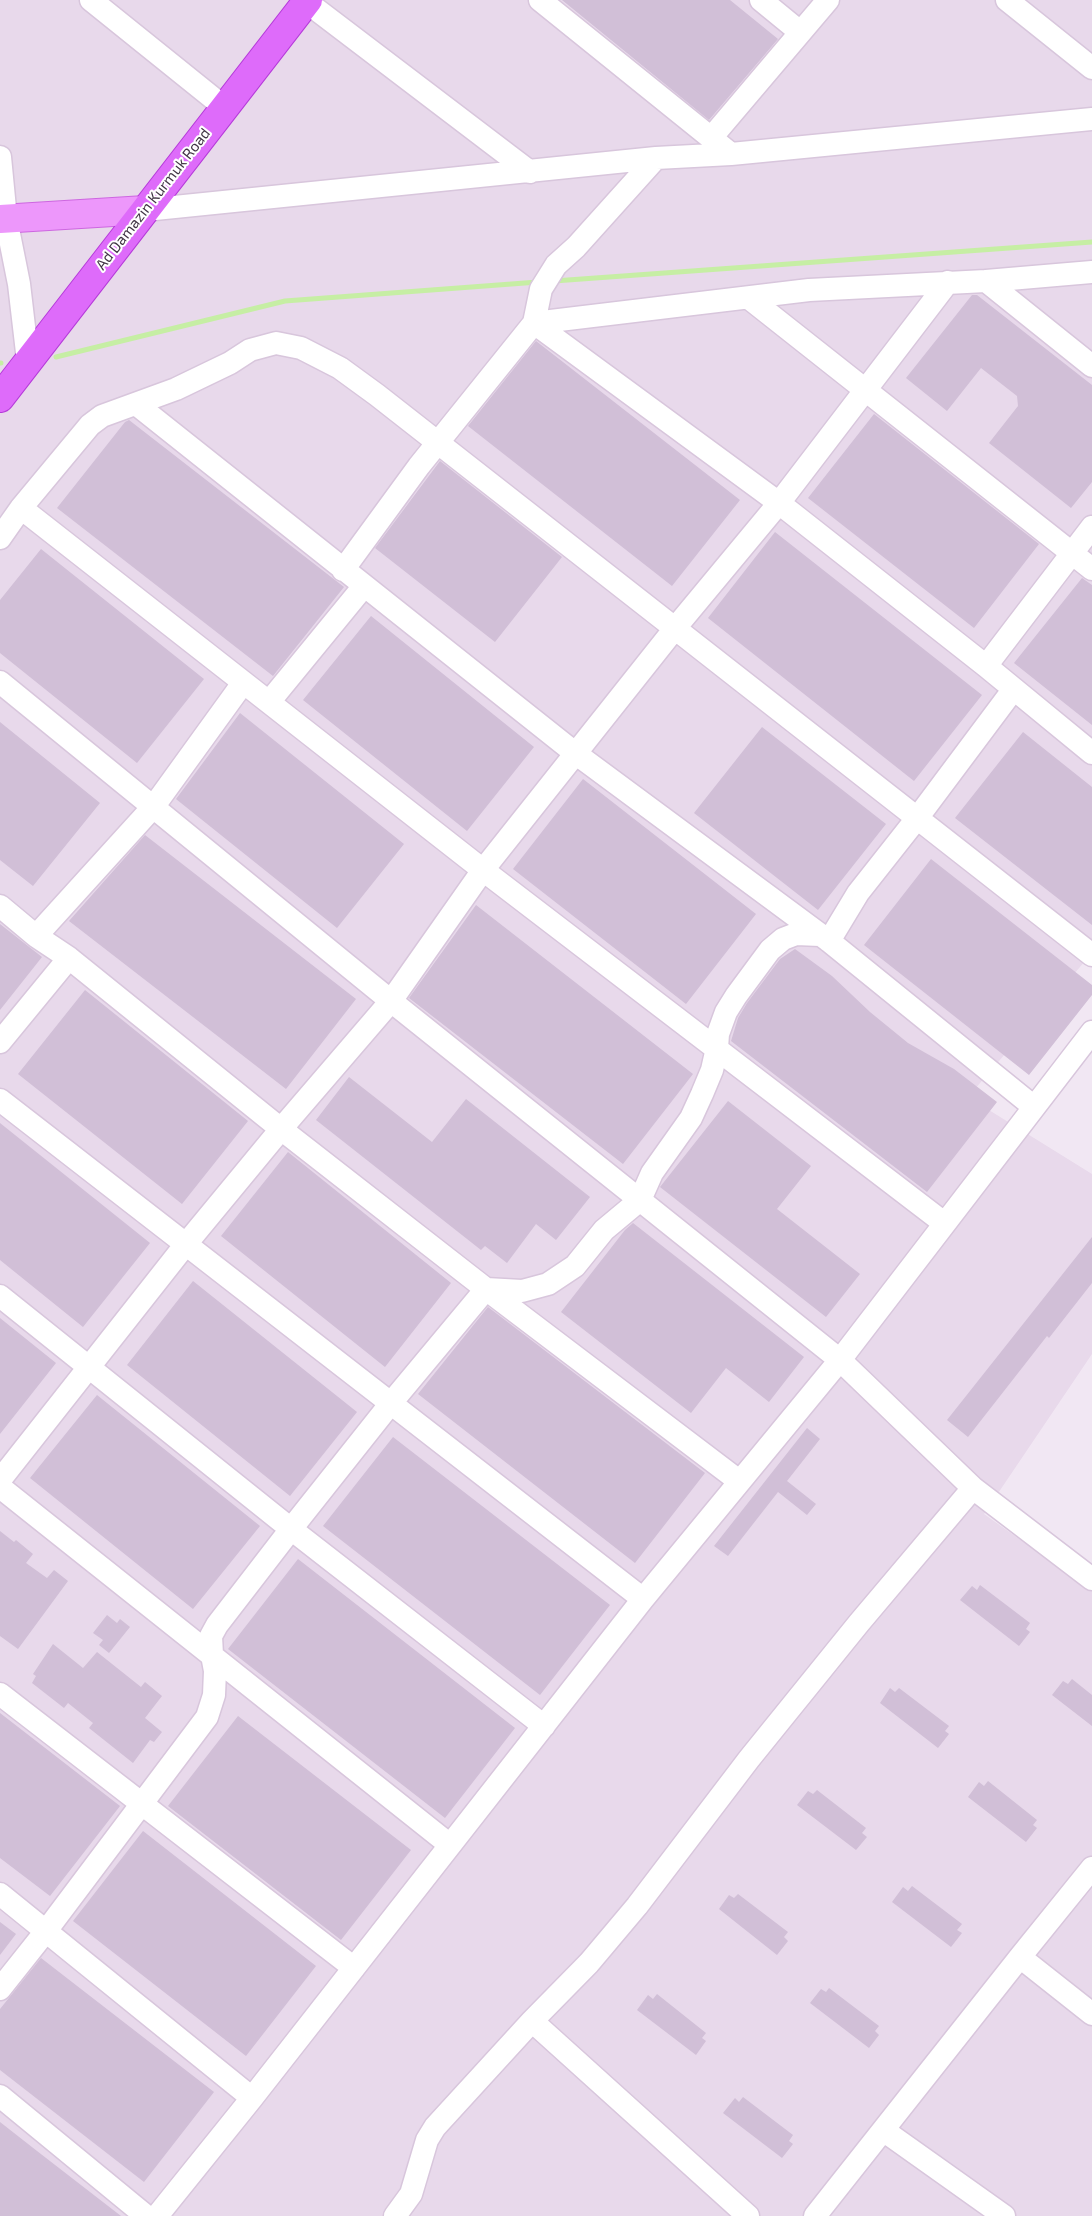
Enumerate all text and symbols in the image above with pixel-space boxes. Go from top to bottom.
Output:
street label: Ad Damazin Kurmuk Road [92,125,214,273]

